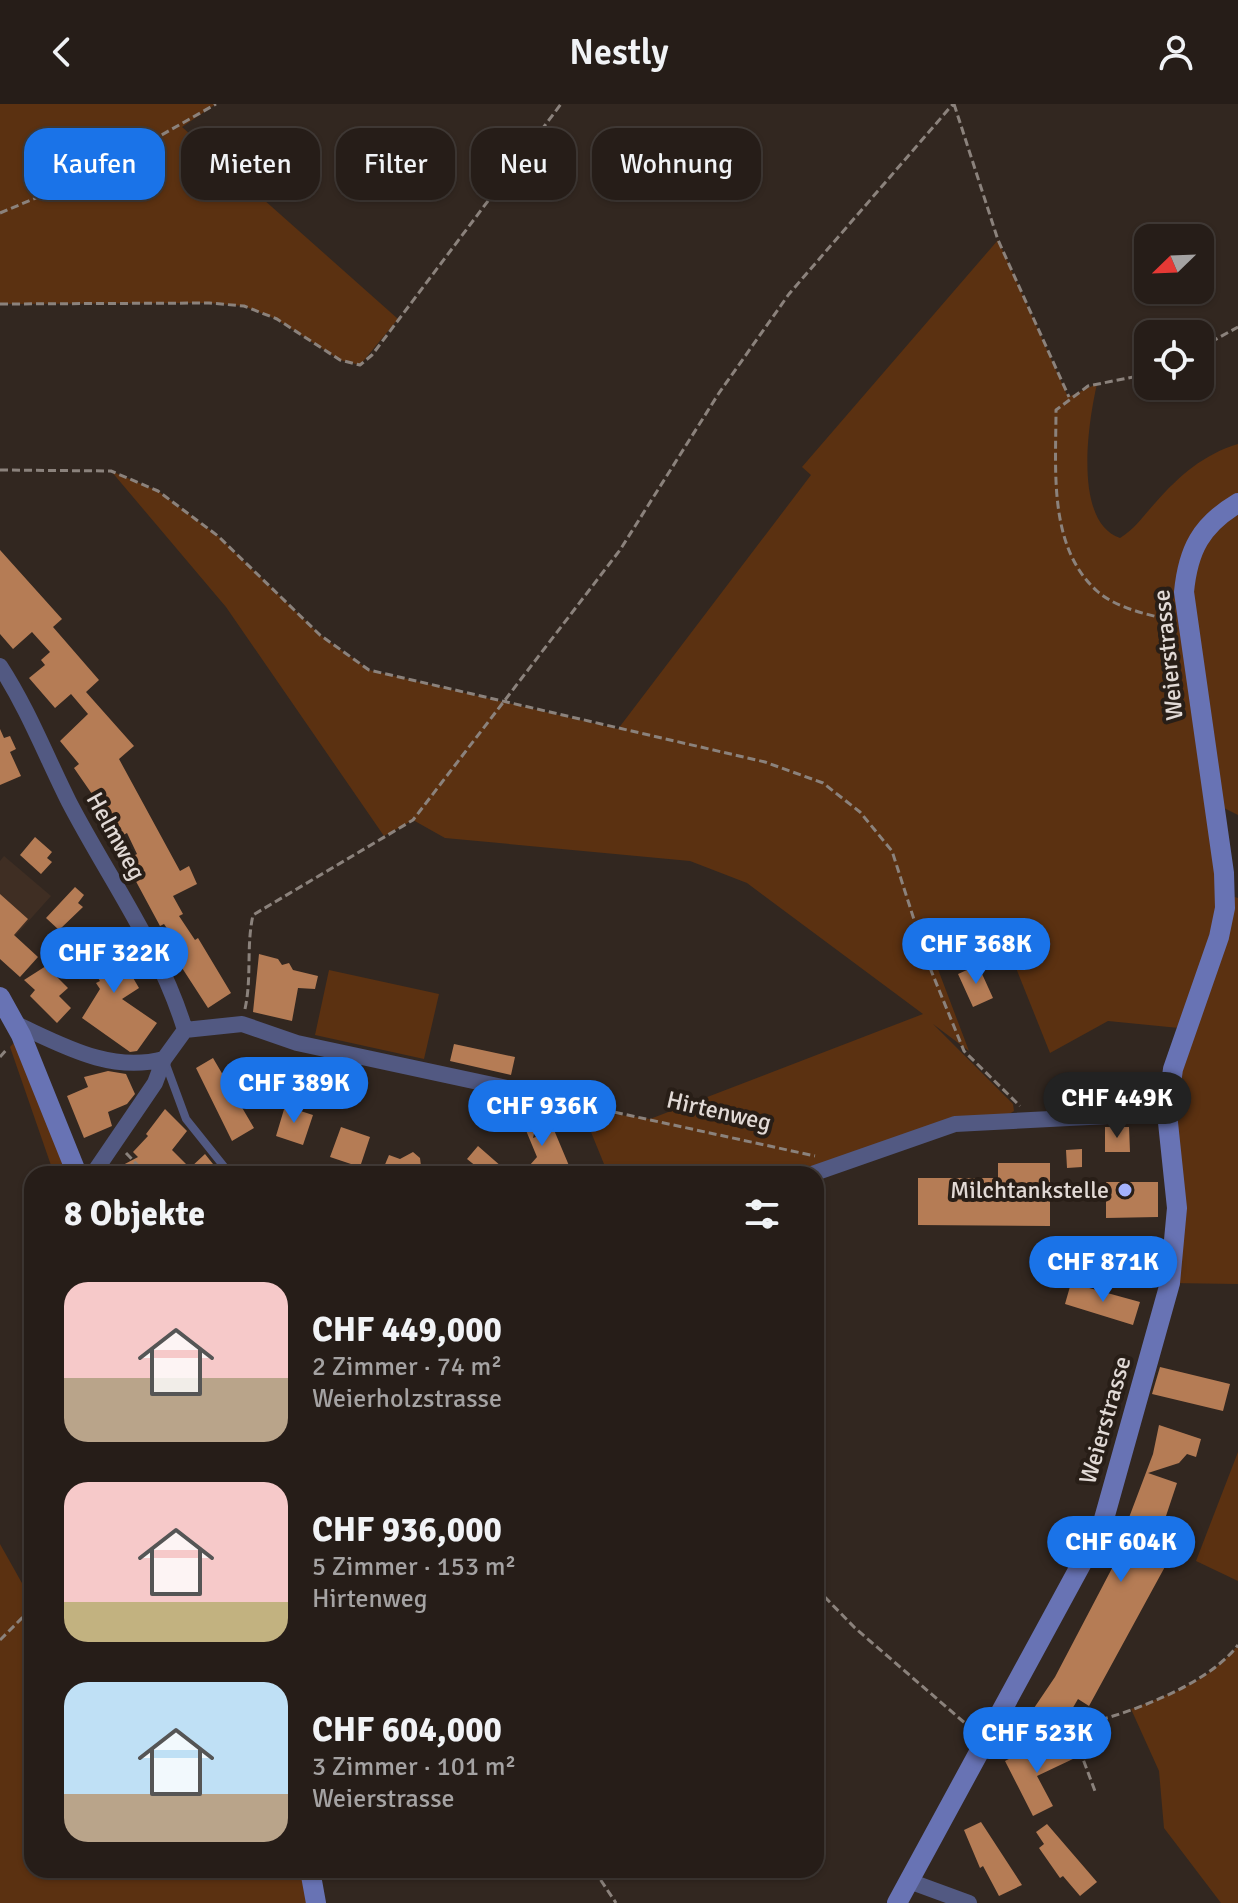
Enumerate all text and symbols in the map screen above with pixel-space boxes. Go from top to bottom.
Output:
icon: back [40,30,84,74]
text: Nestly [569,30,669,75]
icon: person [1154,30,1198,74]
chip: Kaufen [24,128,165,200]
chip: Mieten [181,128,320,200]
chip: Filter [336,128,455,200]
chip: Neu [471,128,576,200]
chip: Wohnung [592,128,761,200]
north arrow [1134,224,1214,304]
map controls [1134,224,1214,400]
button: locate [1134,320,1214,400]
street label: Weierstrasse [1146,588,1190,722]
street label: Helmweg [80,787,152,885]
pin: CHF 368K [893,918,1059,986]
pin: CHF 322K [31,927,197,995]
text: CHF 368K [920,928,1032,960]
text: CHF 322K [58,937,170,969]
pin: CHF 389K [211,1057,377,1125]
text: CHF 389K [238,1067,350,1099]
pin: CHF 449K [1034,1072,1200,1140]
pin: CHF 936K [459,1080,625,1148]
text: CHF 449K [1061,1082,1173,1114]
street label: Hirtenweg [664,1084,774,1138]
text: CHF 936K [486,1090,598,1122]
place label: Milchtankstelle [950,1175,1109,1205]
marker: Milchtankstelle [1116,1181,1134,1199]
icon: filters [740,1192,784,1236]
text: 8 Objekte [64,1193,205,1235]
pin: CHF 871K [1020,1236,1186,1304]
text: CHF 871K [1047,1246,1159,1278]
text: CHF 449,000 [312,1309,502,1351]
icon: home [128,1314,224,1410]
text: 2 Zimmer · 74 m² [312,1351,502,1383]
street label: Weierstrasse [1072,1353,1138,1487]
text: Weierholzstrasse [312,1383,502,1415]
text: CHF 936,000 [312,1509,502,1551]
icon: home [128,1514,224,1610]
pin: CHF 604K [1038,1516,1204,1584]
text: CHF 604K [1065,1526,1177,1558]
text: 5 Zimmer · 153 m² [312,1551,516,1583]
text: Hirtenweg [312,1583,428,1615]
pin: CHF 523K [954,1707,1120,1775]
text: CHF 604,000 [312,1709,502,1751]
icon: home [128,1714,224,1810]
text: CHF 523K [981,1717,1093,1749]
text: 3 Zimmer · 101 m² [312,1751,516,1783]
text: Weierstrasse [312,1783,455,1815]

